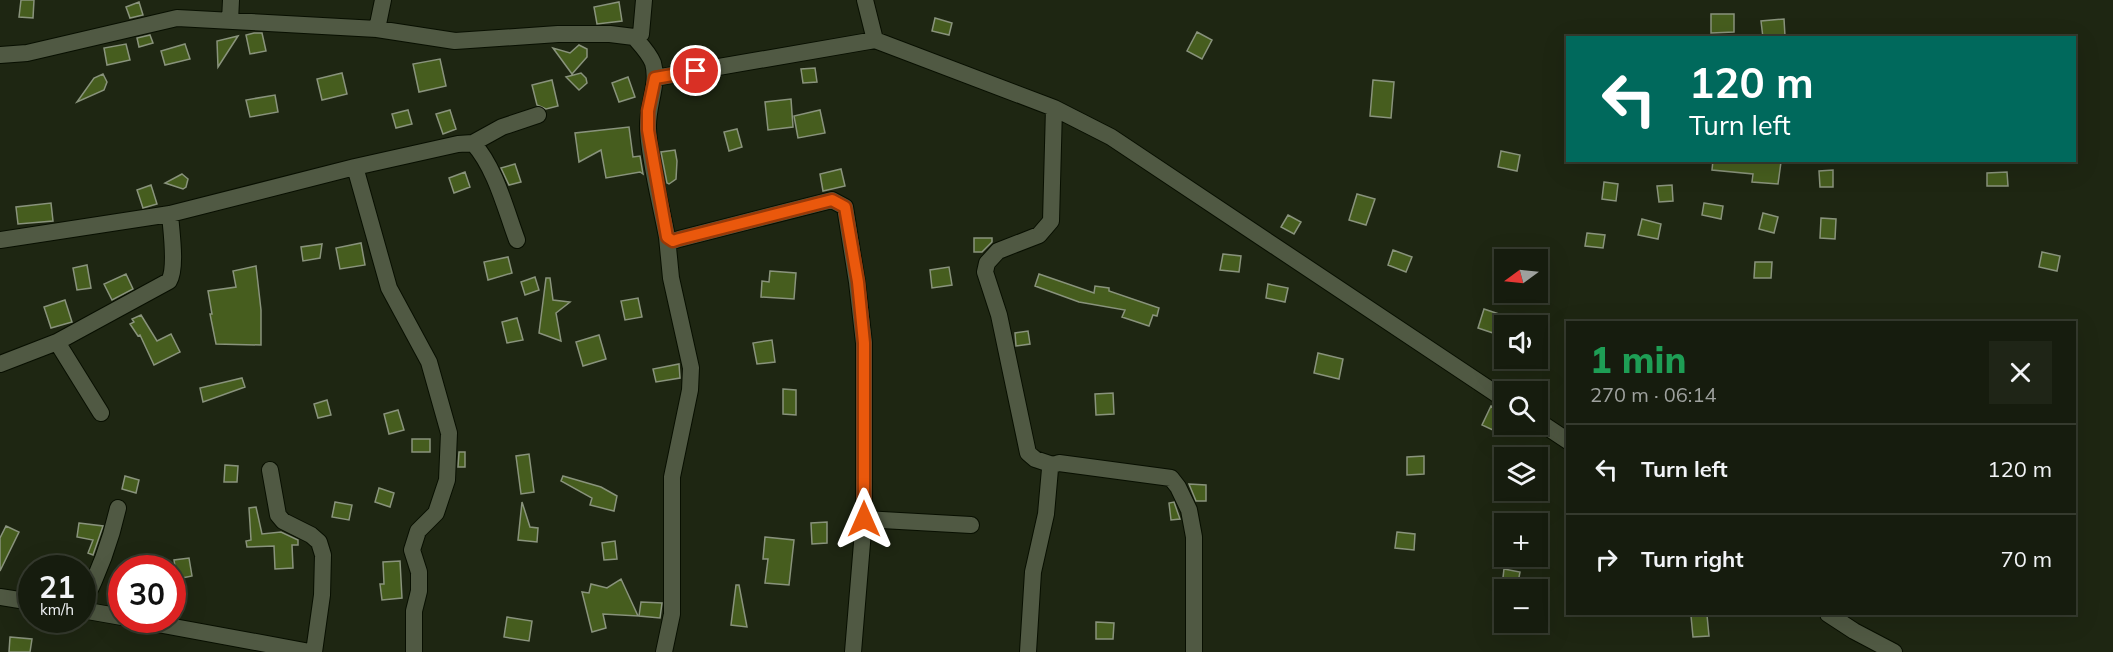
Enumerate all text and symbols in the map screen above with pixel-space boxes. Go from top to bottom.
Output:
pin [670,45,721,96]
icon: arrive [679,54,712,87]
text: 120 m [1689,56,1814,109]
icon: left [1590,60,1668,138]
text: Turn left [1689,108,1791,142]
north arrow [1494,249,1548,303]
map controls [1494,249,1548,633]
button: sound [1494,315,1548,369]
text: 1 min [1590,337,1686,382]
button: close [1989,341,2052,404]
button: search [1494,381,1548,435]
text: 270 m · 06:14 [1590,382,1716,407]
button: layers [1494,447,1548,501]
icon: left [1590,453,1623,486]
text: Turn left [1641,455,1728,483]
text: 120 m [1987,455,2052,483]
position arrow [832,487,896,551]
button: + [1494,513,1548,567]
icon: right [1590,543,1623,576]
text: Turn right [1641,545,1744,573]
text: 70 m [2001,545,2052,573]
speed limit sign: 30 [108,555,186,633]
text: 21 [39,568,75,606]
button: − [1494,579,1548,633]
text: km/h [40,600,74,619]

